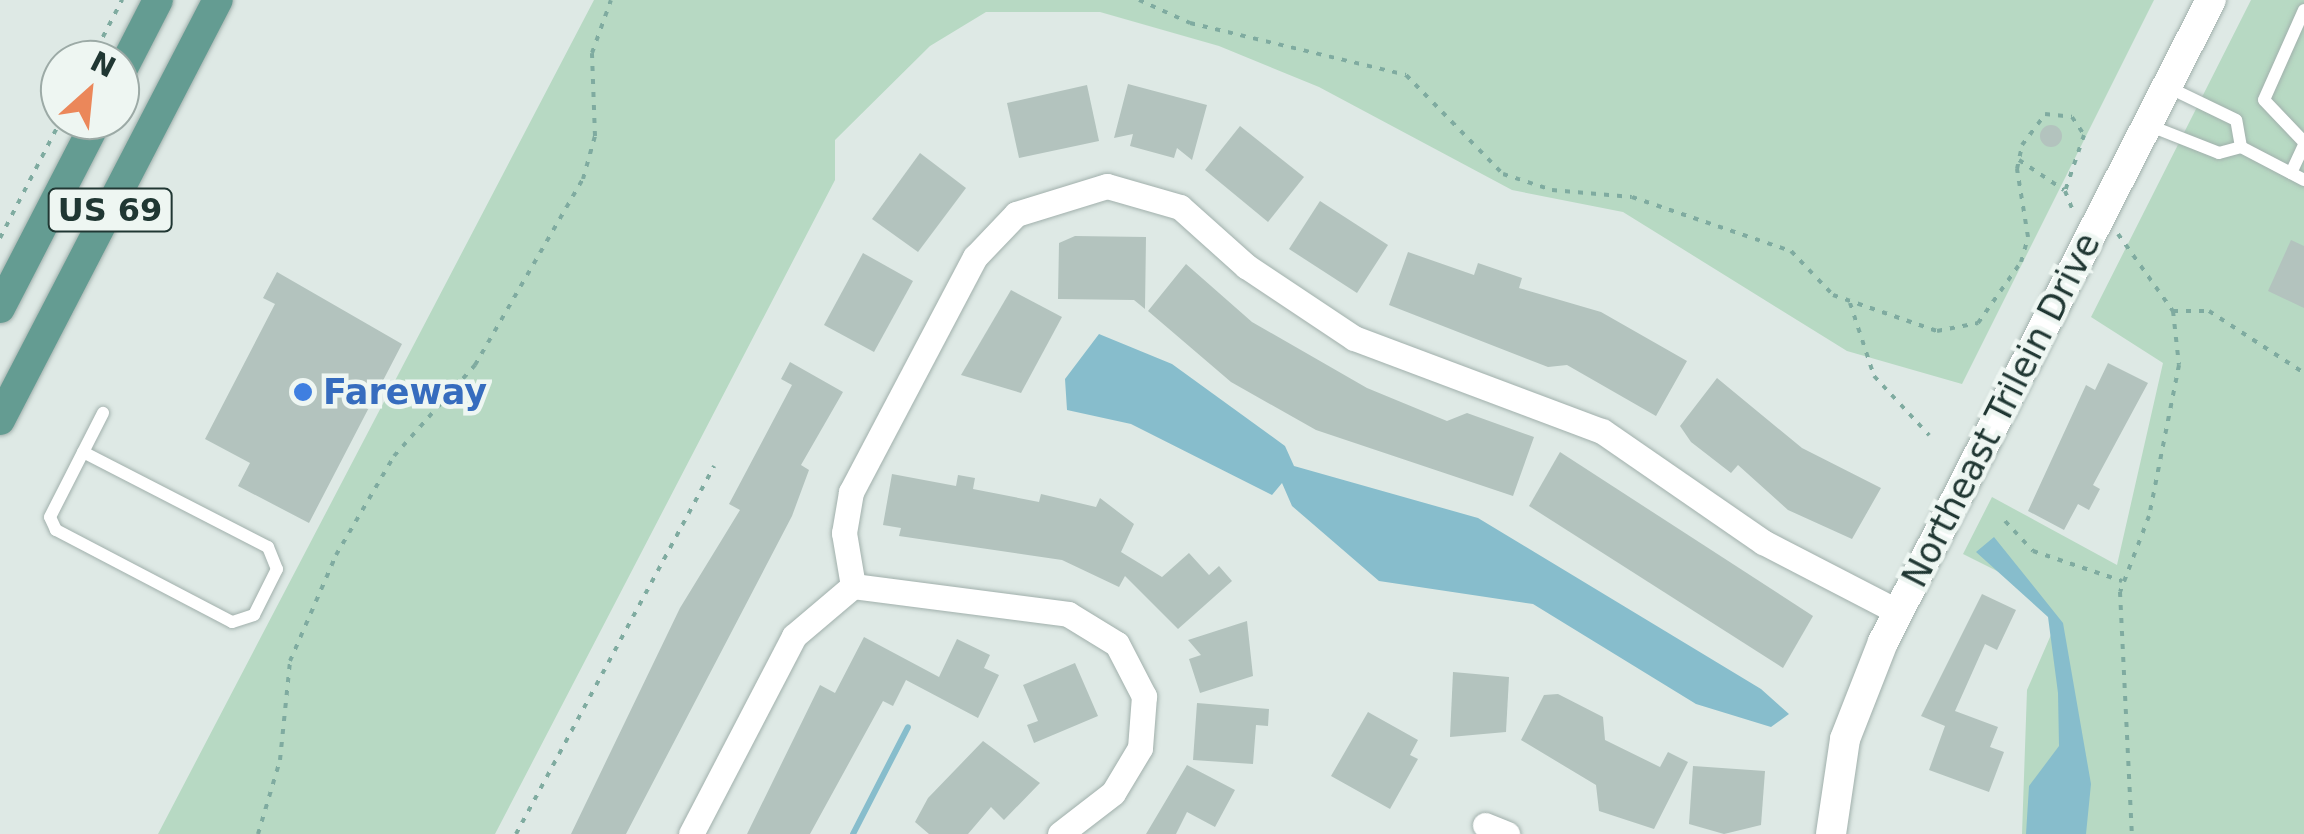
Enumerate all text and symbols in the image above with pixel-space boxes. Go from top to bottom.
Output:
north arrow [40,40,140,140]
text: N [85,45,121,85]
road number: US 69 [48,183,172,237]
street label: Northeast Trilein Drive [1893,226,2109,594]
place label: Fareway [323,371,487,413]
marker: Fareway [292,381,314,403]

